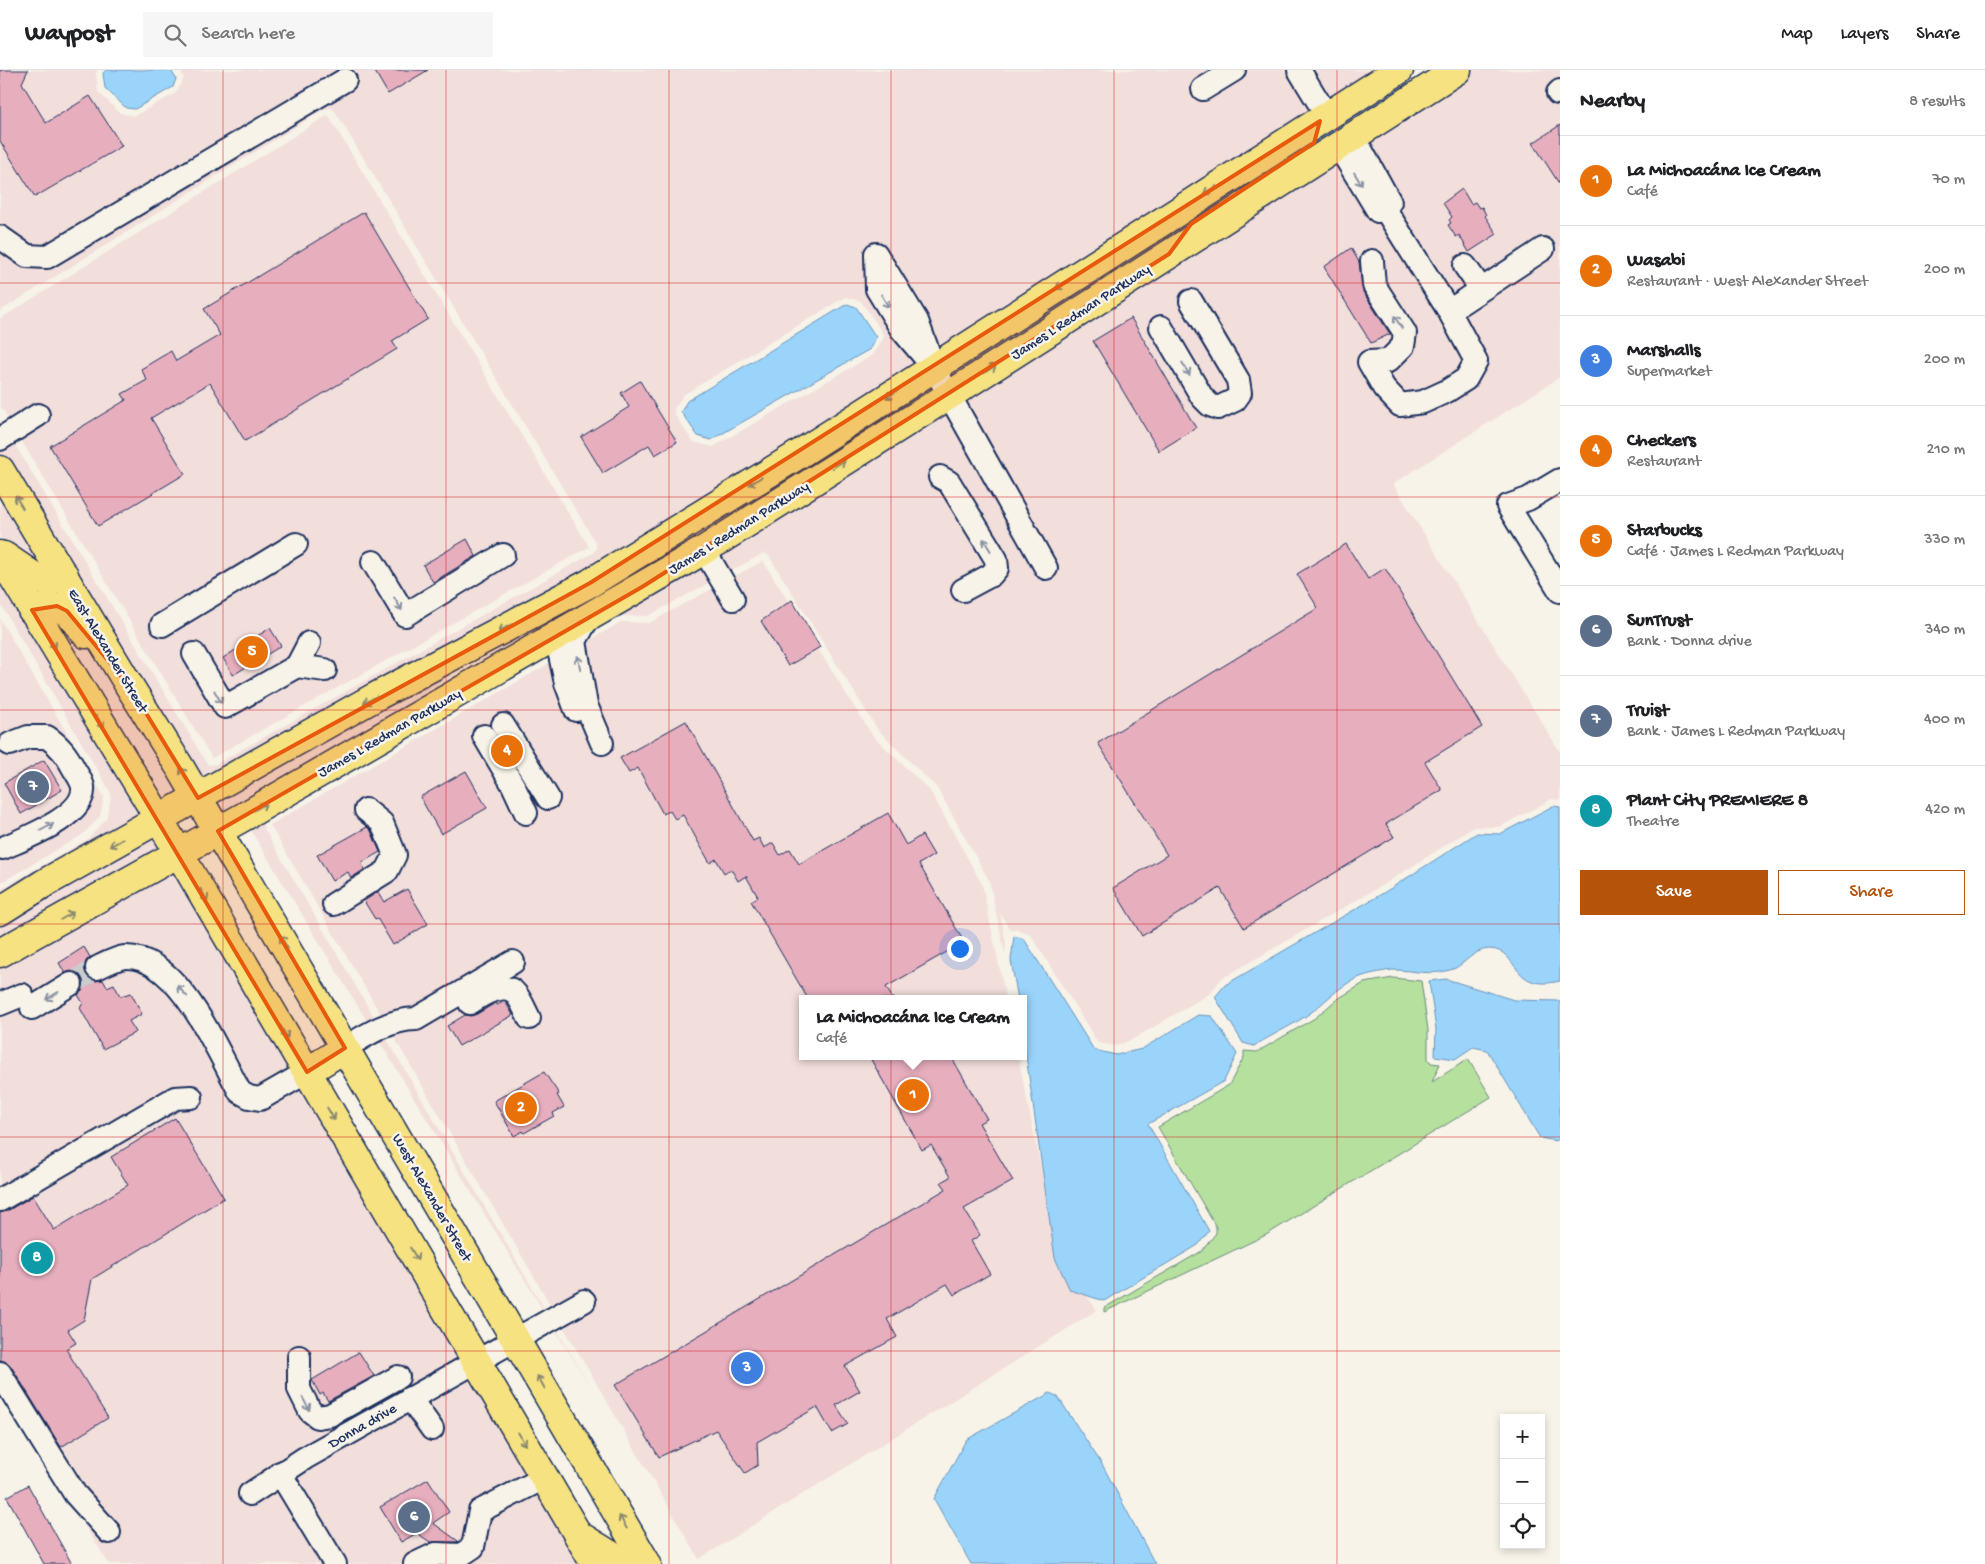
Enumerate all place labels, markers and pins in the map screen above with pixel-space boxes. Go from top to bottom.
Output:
pin: 5 [236,633,268,671]
pin: 4 [491,732,523,770]
pin: 7 [17,768,49,806]
pin: 1 [897,1076,929,1114]
pin: 2 [505,1089,537,1127]
pin: 8 [21,1239,53,1277]
pin: 3 [731,1349,763,1387]
pin: 6 [398,1498,430,1536]

